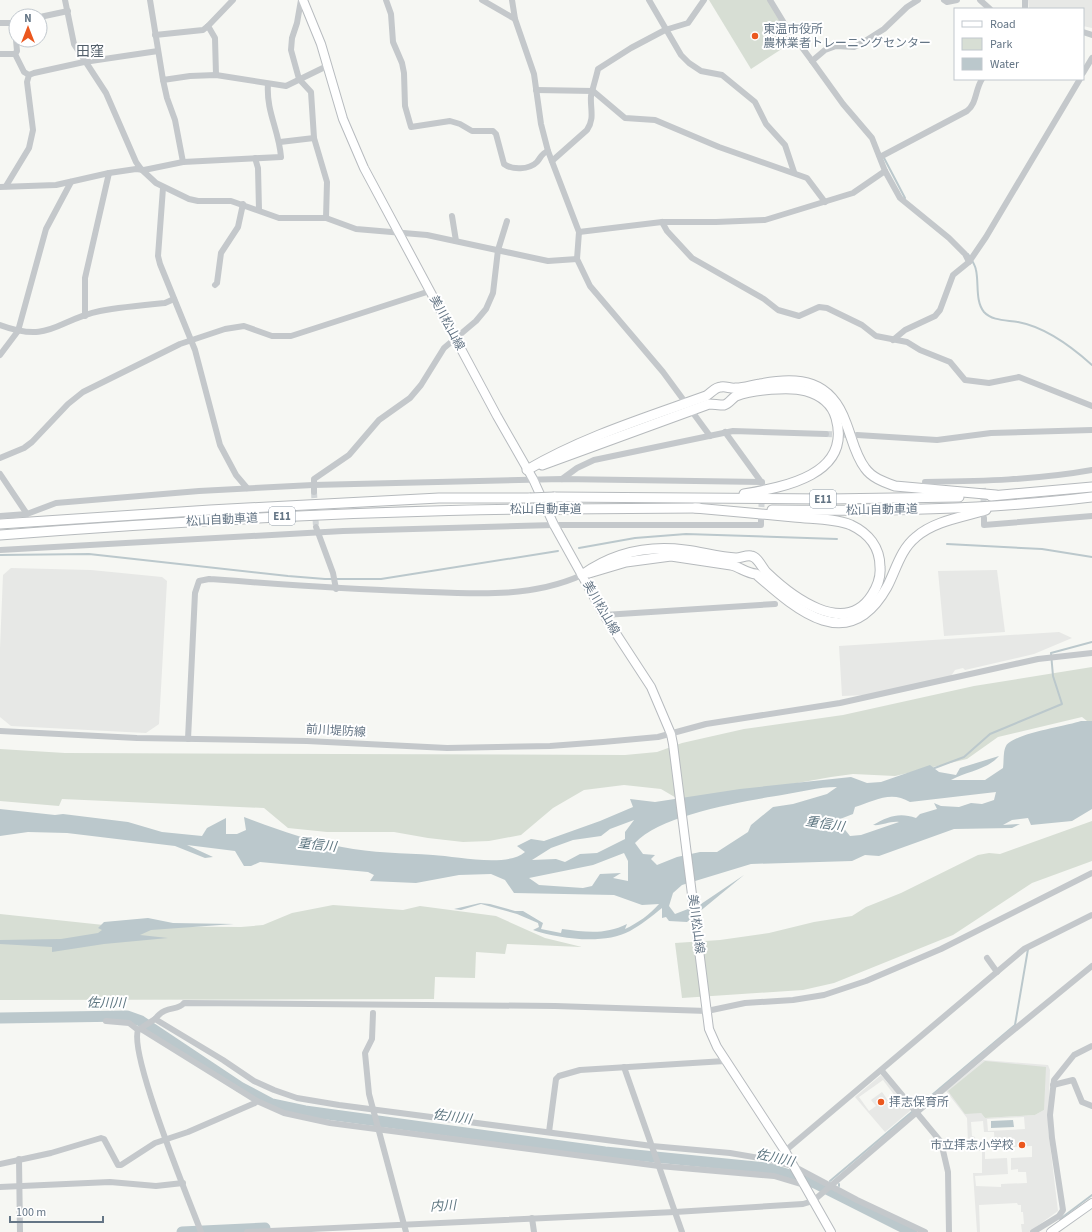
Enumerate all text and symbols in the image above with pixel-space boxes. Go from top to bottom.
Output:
north arrow [8,8,48,48]
legend [954,8,1084,80]
text: N [24,11,32,26]
text: Road [990,16,1016,33]
place label: 東温市役所 農林業者トレーニングセンター [763,21,931,52]
marker: 東温市役所 農林業者トレーニングセンター [750,31,760,41]
text: Park [990,36,1012,53]
district label: 田窪 [76,42,104,62]
text: Water [990,56,1020,73]
street label: 美川松山線 [425,293,469,353]
road number: E11 [810,490,836,508]
street label: 松山自動車道 [510,501,582,518]
street label: 松山自動車道 [846,501,918,519]
road number: E11 [269,507,295,525]
street label: 松山自動車道 [186,510,258,530]
street label: 美川松山線 [579,578,623,638]
street label: 前川堤防線 [306,721,366,741]
water label: 重信川 [804,812,848,836]
water label: 重信川 [297,834,339,856]
street label: 美川松山線 [684,893,708,955]
water label: 佐川川 [86,994,128,1012]
place label: 拝志保育所 [889,1094,949,1111]
marker: 拝志保育所 [876,1097,886,1107]
water label: 佐川川 [431,1105,475,1129]
place label: 市立拝志小学校 [930,1137,1014,1154]
marker: 市立拝志小学校 [1017,1140,1027,1150]
water label: 佐川川 [754,1145,798,1172]
water label: 内川 [430,1196,458,1216]
scale bar [10,1198,103,1224]
text: 100 m [16,1204,46,1221]

